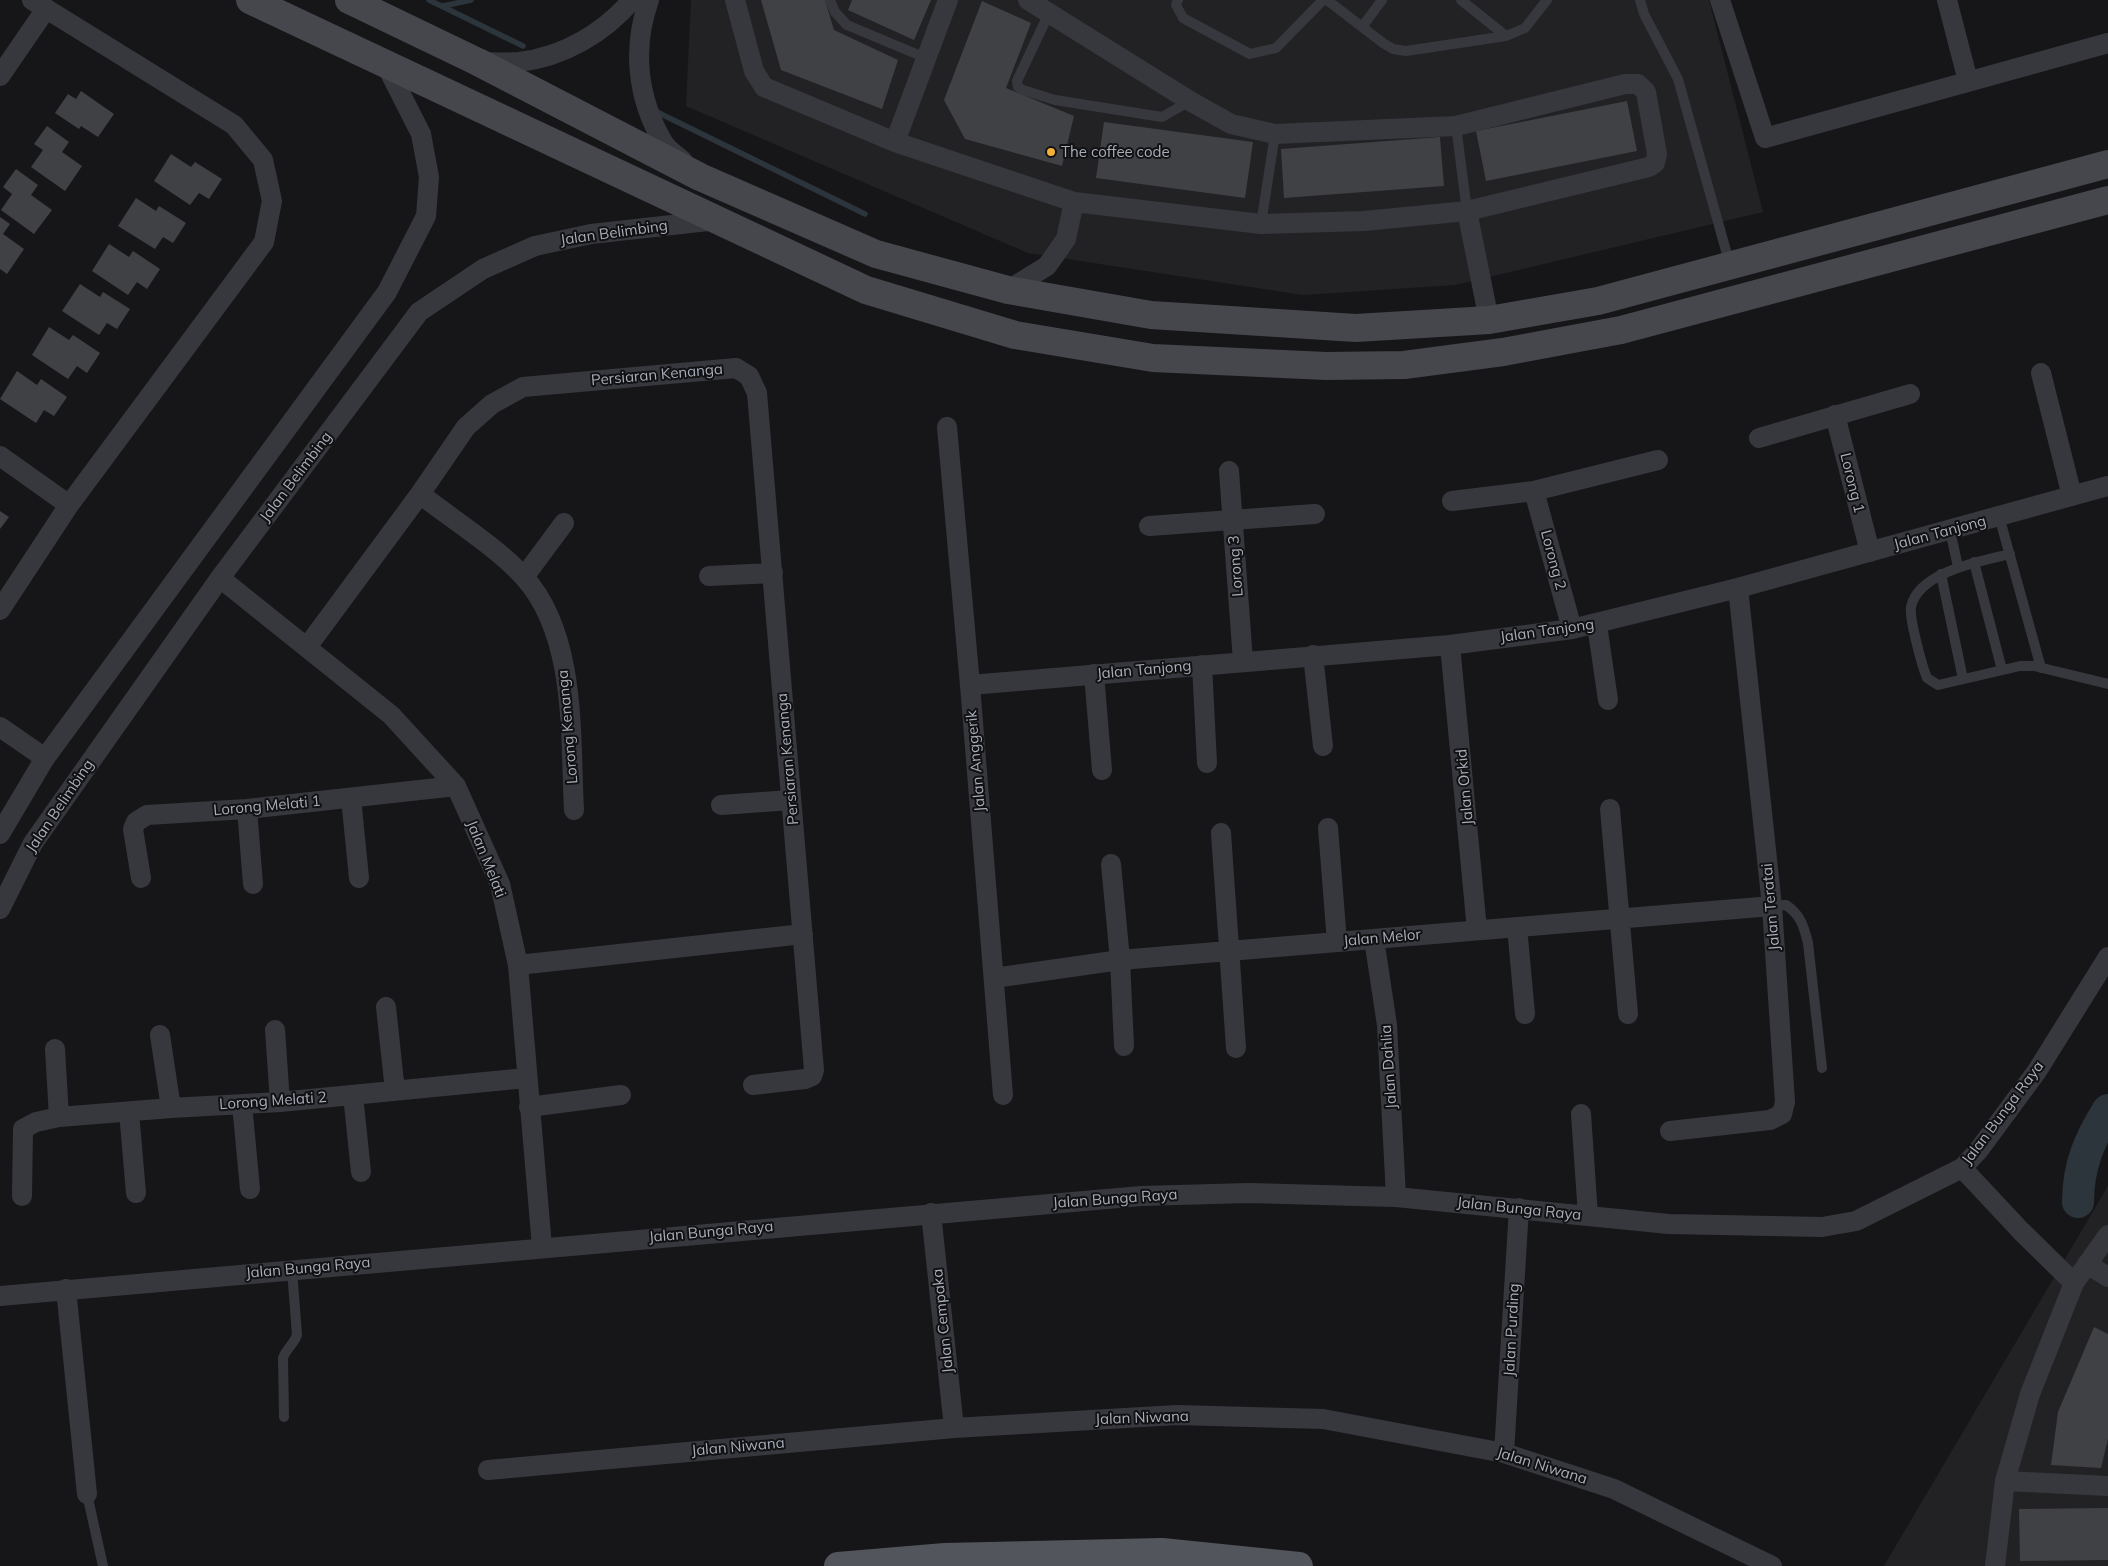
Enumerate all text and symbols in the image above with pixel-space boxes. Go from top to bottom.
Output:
place label: The coffee code [1061,143,1170,161]
marker: The coffee code [1045,146,1057,158]
street label: Jalan Belimbing [559,217,669,249]
street label: Persiaran Kenanga [590,360,724,390]
street label: Jalan Belimbing [256,428,336,526]
street label: Lorong 1 [1836,451,1868,515]
street label: Jalan Tanjong [1892,512,1988,554]
street label: Lorong 2 [1536,528,1570,592]
street label: Lorong 3 [1225,535,1247,597]
street label: Jalan Tanjong [1499,615,1595,647]
street label: Jalan Tanjong [1096,657,1192,683]
street label: Lorong Kenanga [554,669,582,785]
street label: Persiaran Kenanga [773,692,803,826]
street label: Jalan Anggerik [963,709,989,813]
street label: Jalan Orkid [1453,748,1477,826]
street label: Jalan Belimbing [22,756,98,856]
street label: Lorong Melati 1 [213,792,321,820]
street label: Jalan Melati [462,818,510,900]
street label: Jalan Teratai [1758,863,1784,951]
street label: Jalan Melor [1342,926,1422,950]
street label: Jalan Dahlia [1377,1024,1401,1110]
street label: Jalan Bunga Raya [1958,1058,2048,1168]
street label: Lorong Melati 2 [219,1088,327,1114]
street label: Jalan Bunga Raya [1052,1186,1178,1212]
street label: Jalan Bunga Raya [1456,1194,1582,1224]
street label: Jalan Bunga Raya [648,1218,774,1246]
street label: Jalan Bunga Raya [245,1254,371,1282]
street label: Jalan Cempaka [929,1268,957,1374]
street label: Jalan Purding [1501,1283,1523,1377]
street label: Jalan Niwana [1095,1407,1189,1429]
street label: Jalan Niwana [691,1434,785,1460]
street label: Jalan Niwana [1495,1444,1589,1488]

